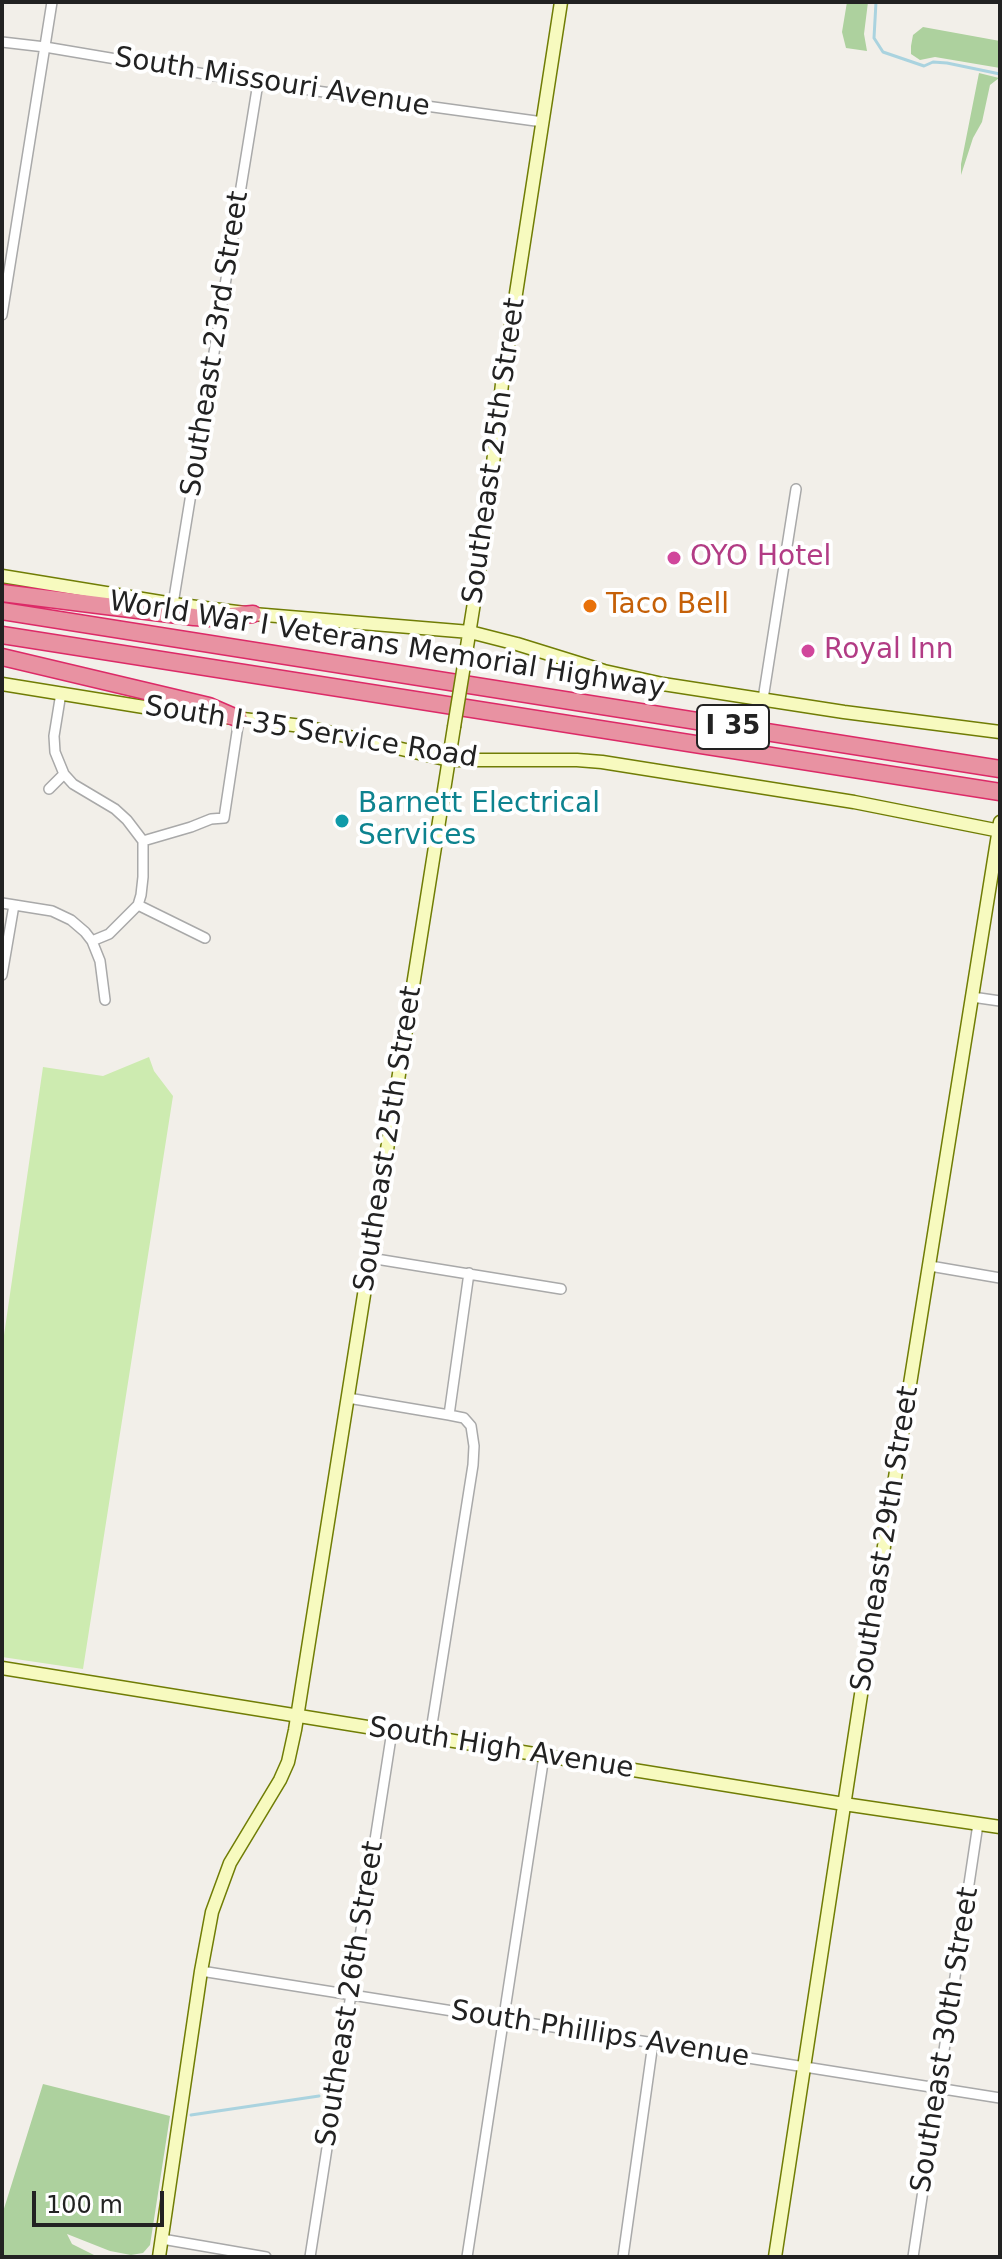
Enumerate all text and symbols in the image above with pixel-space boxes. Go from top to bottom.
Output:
street label: South Missouri Avenue [112,41,432,125]
street label: Southeast 23rd Street [175,189,257,499]
street label: Southeast 25th Street [457,296,533,606]
place label: OYO Hotel [690,541,831,575]
marker: OYO Hotel [665,549,683,567]
street label: World War I Veterans Memorial Highway [107,585,667,707]
place label: Taco Bell [606,589,729,623]
marker: Taco Bell [581,597,599,615]
place label: Royal Inn [824,634,953,668]
marker: Royal Inn [799,642,817,660]
street label: South I-35 Service Road [143,690,479,776]
road number: I 35 [697,705,769,749]
place label: Barnett Electrical Services [358,788,600,854]
marker: Barnett Electrical Services [333,812,351,830]
street label: Southeast 25th Street [348,984,430,1294]
street label: Southeast 29th Street [845,1384,927,1694]
street label: South High Avenue [366,1711,636,1787]
street label: Southeast 26th Street [310,1839,392,2149]
street label: Southeast 30th Street [905,1885,987,2195]
street label: South Phillips Avenue [449,1995,751,2075]
scale bar [36,2175,168,2225]
text: 100 m [46,2191,123,2219]

